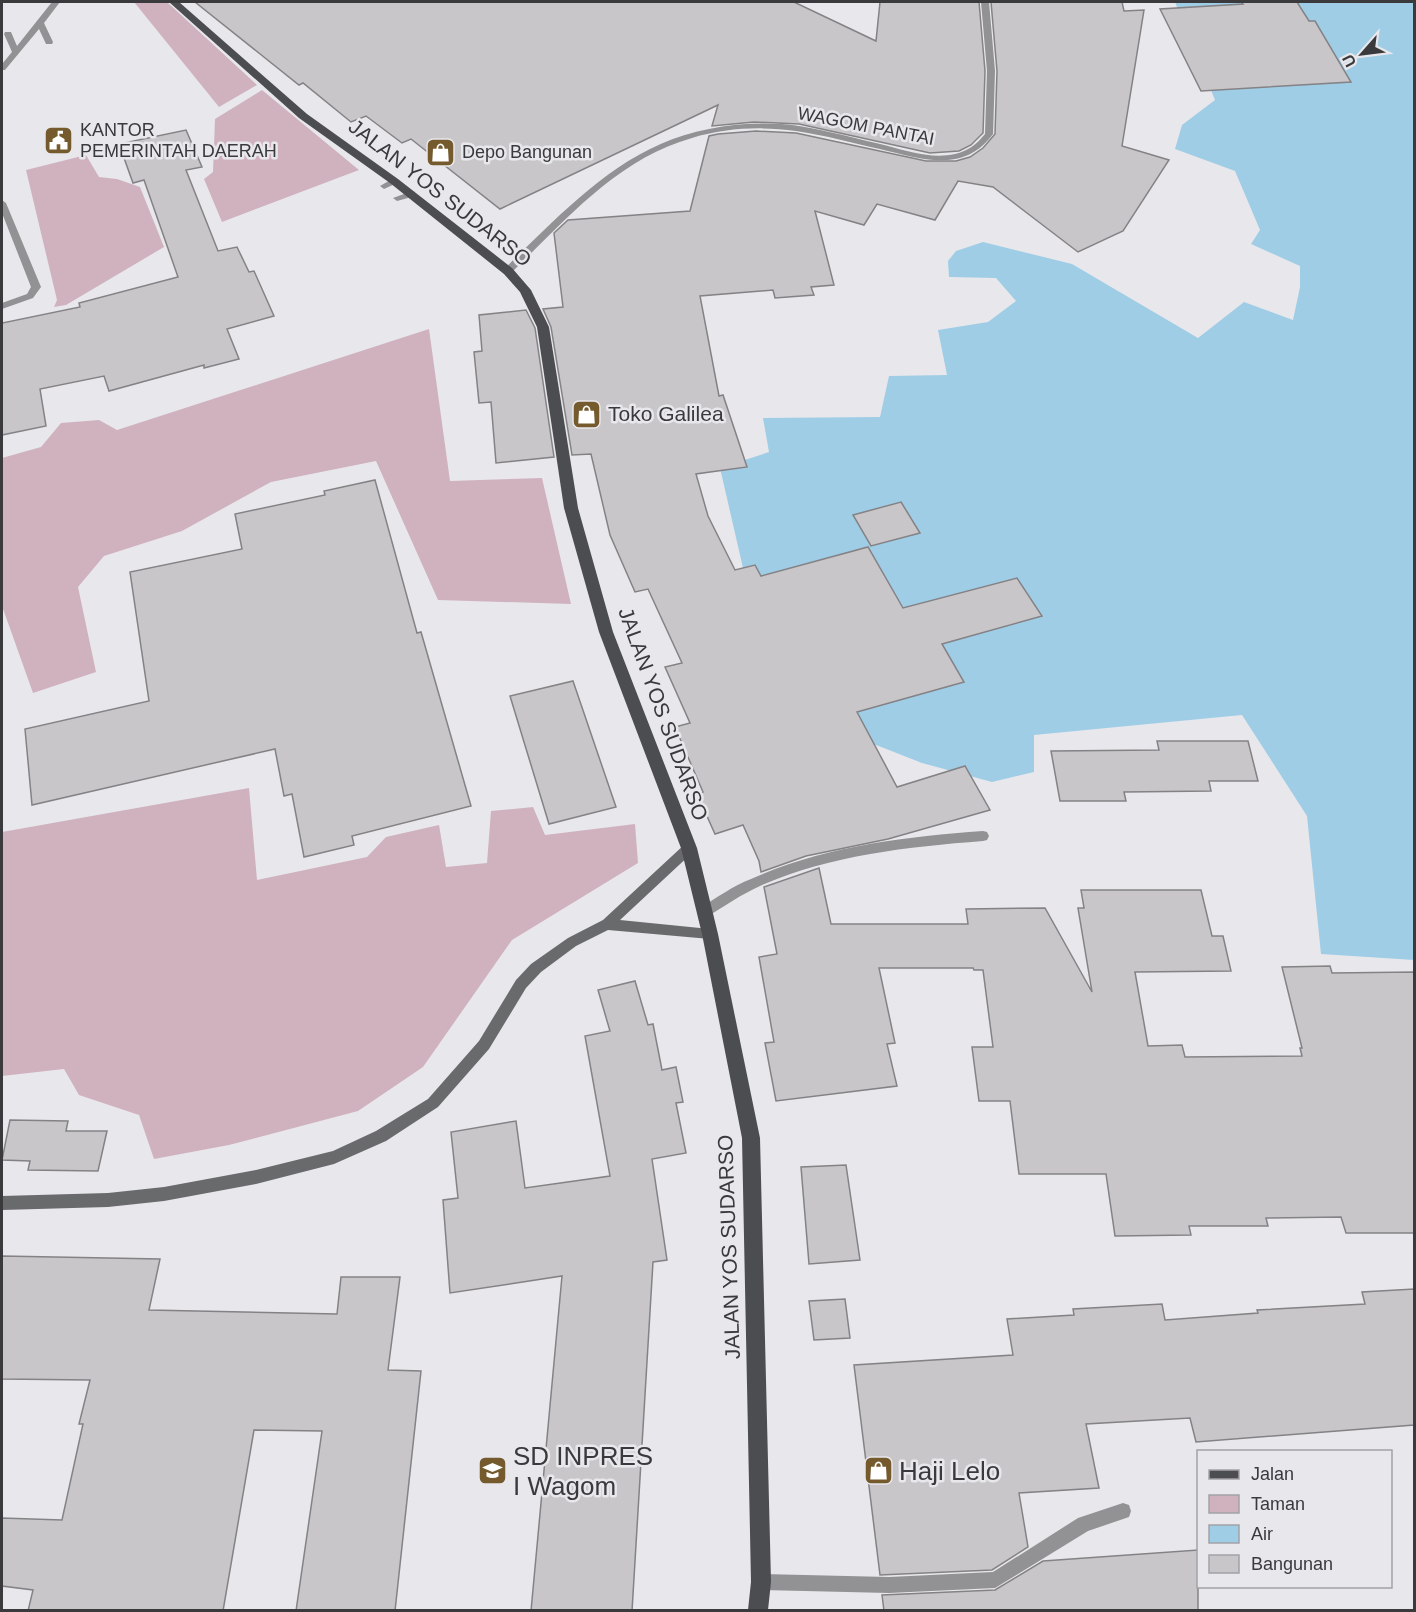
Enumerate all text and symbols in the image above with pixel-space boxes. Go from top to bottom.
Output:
north arrow [1332,24,1392,84]
text: U [1339,52,1359,70]
street label: WAGOM PANTAI [796,103,936,149]
street label: JALAN YOS SUDARSO [345,114,536,271]
place label: KANTOR PEMERINTAH DAERAH [80,120,277,161]
public building icon: KANTOR PEMERINTAH DAERAH [43,124,75,156]
shop icon: Depo Bangunan [425,136,457,168]
place label: Depo Bangunan [462,142,592,162]
shop icon: Toko Galilea [571,398,603,430]
place label: Toko Galilea [608,402,724,425]
street label: JALAN YOS SUDARSO [614,604,713,823]
street label: JALAN YOS SUDARSO [713,1134,744,1360]
place label: SD INPRES I Wagom [513,1441,653,1501]
legend [1197,1450,1392,1588]
school or university icon: SD INPRES I Wagom [476,1455,508,1487]
shop icon: Haji Lelo [862,1455,894,1487]
place label: Haji Lelo [899,1456,1000,1486]
text: Jalan [1251,1464,1294,1484]
text: Taman [1251,1494,1305,1514]
text: Air [1251,1524,1273,1544]
text: Bangunan [1251,1554,1333,1574]

